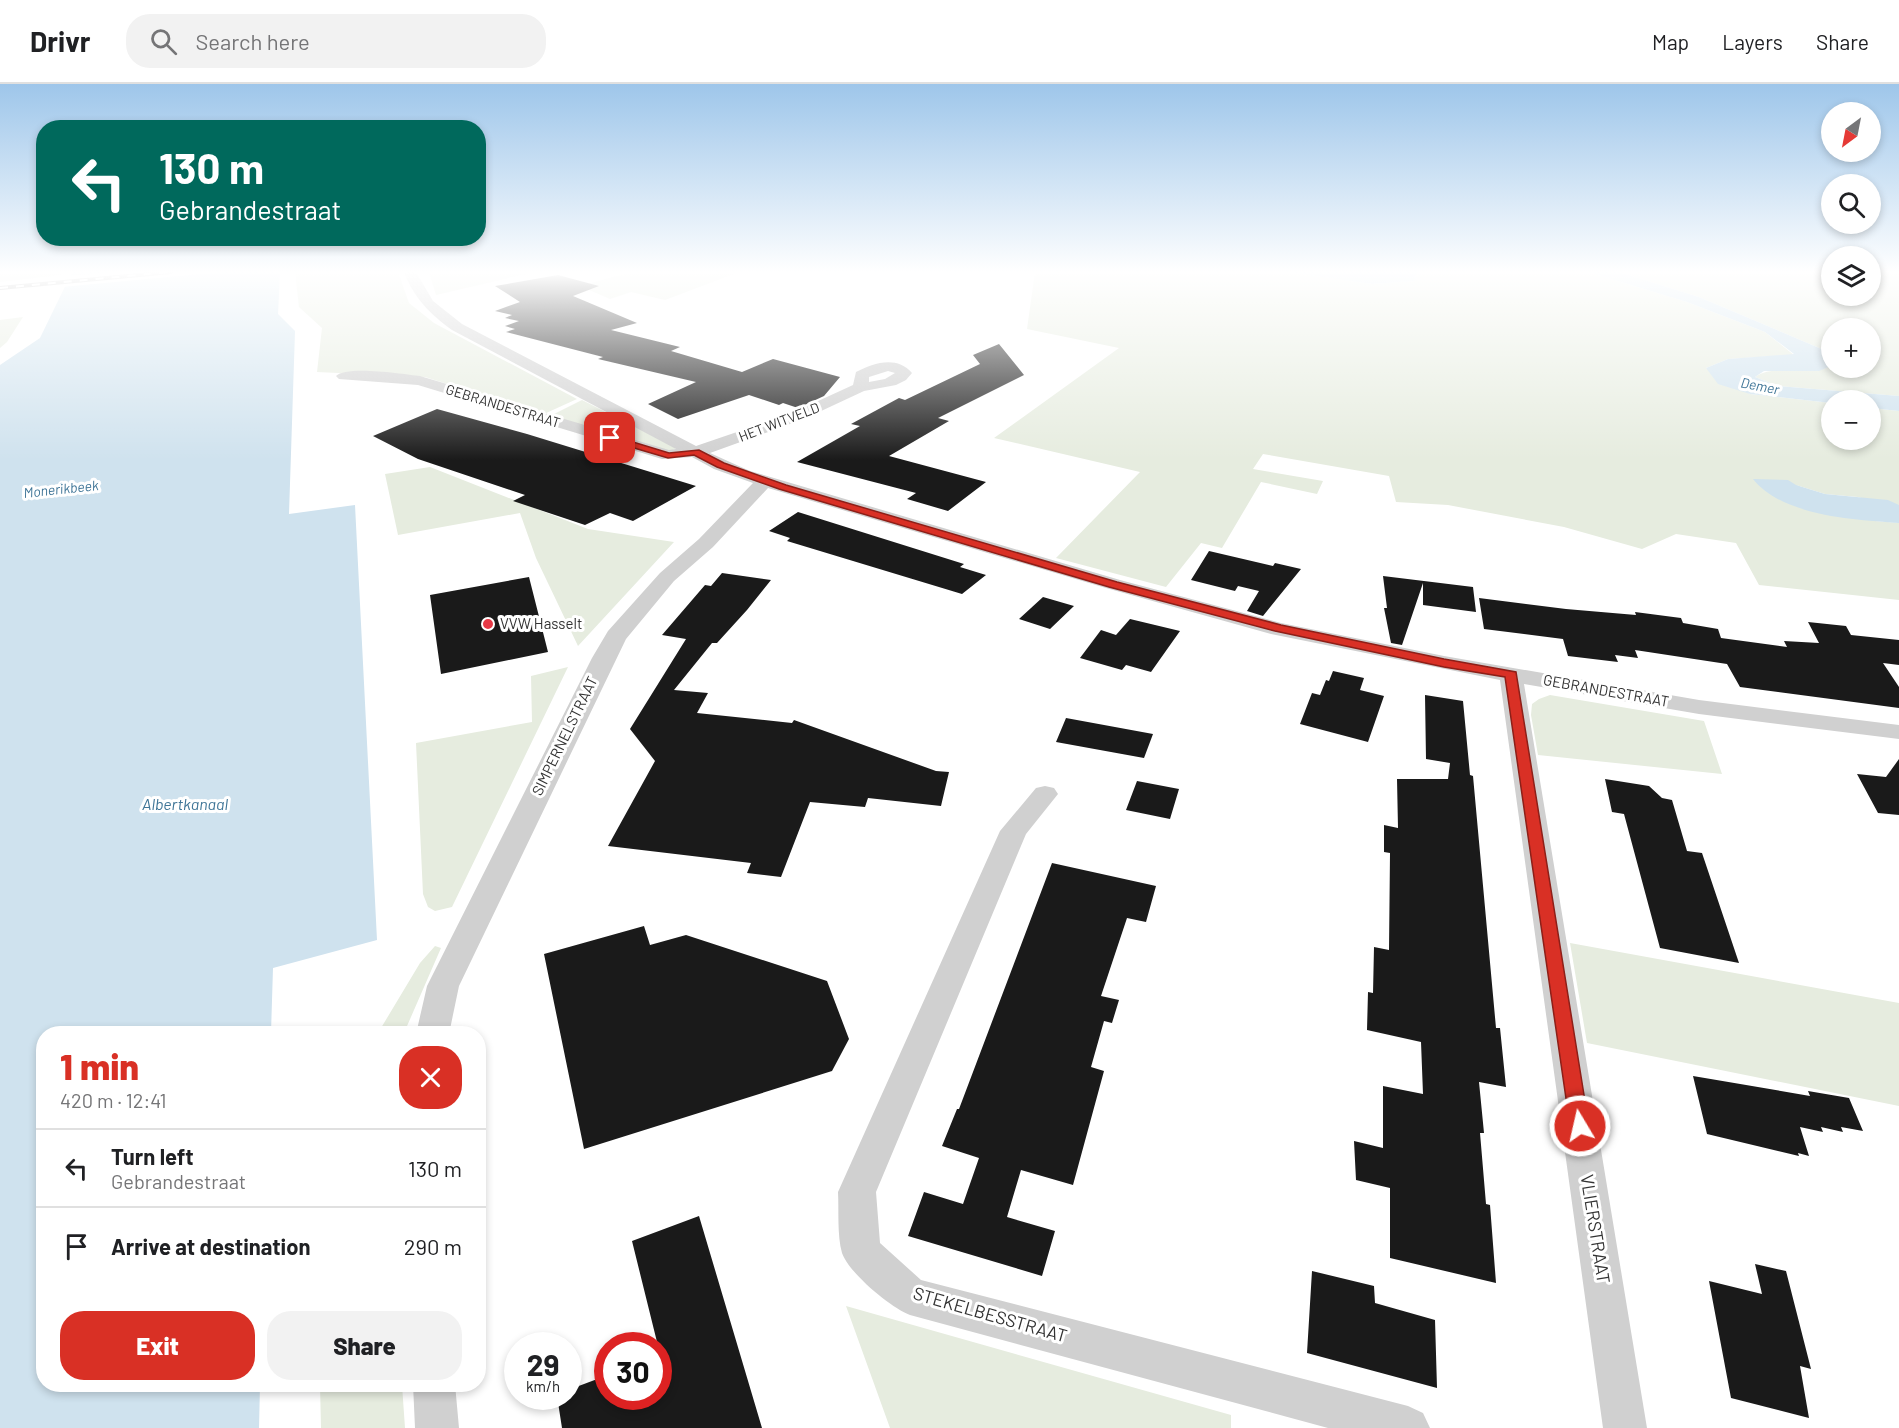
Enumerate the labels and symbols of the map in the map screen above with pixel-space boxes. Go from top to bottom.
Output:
north arrow [1821,102,1881,162]
water label: Demer [1739,373,1782,398]
street label: GEBRANDESTRAAT [444,380,562,431]
street label: HET WITVELD [736,398,822,445]
pin [584,412,635,463]
water label: Monerikbeek [23,476,100,501]
place label: VVW Hasselt [500,614,582,632]
marker: VVW Hasselt [481,617,495,631]
street label: GEBRANDESTRAAT [1542,670,1670,710]
street label: SIMPERNELSTRAAT [527,673,601,798]
water label: Albertkanaal [142,794,228,813]
position arrow [1548,1094,1612,1158]
street label: VLIERSTRAAT [1576,1173,1615,1285]
street label: STEKELBESSTRAAT [911,1282,1070,1347]
speed limit sign: 30 [594,1332,672,1410]

